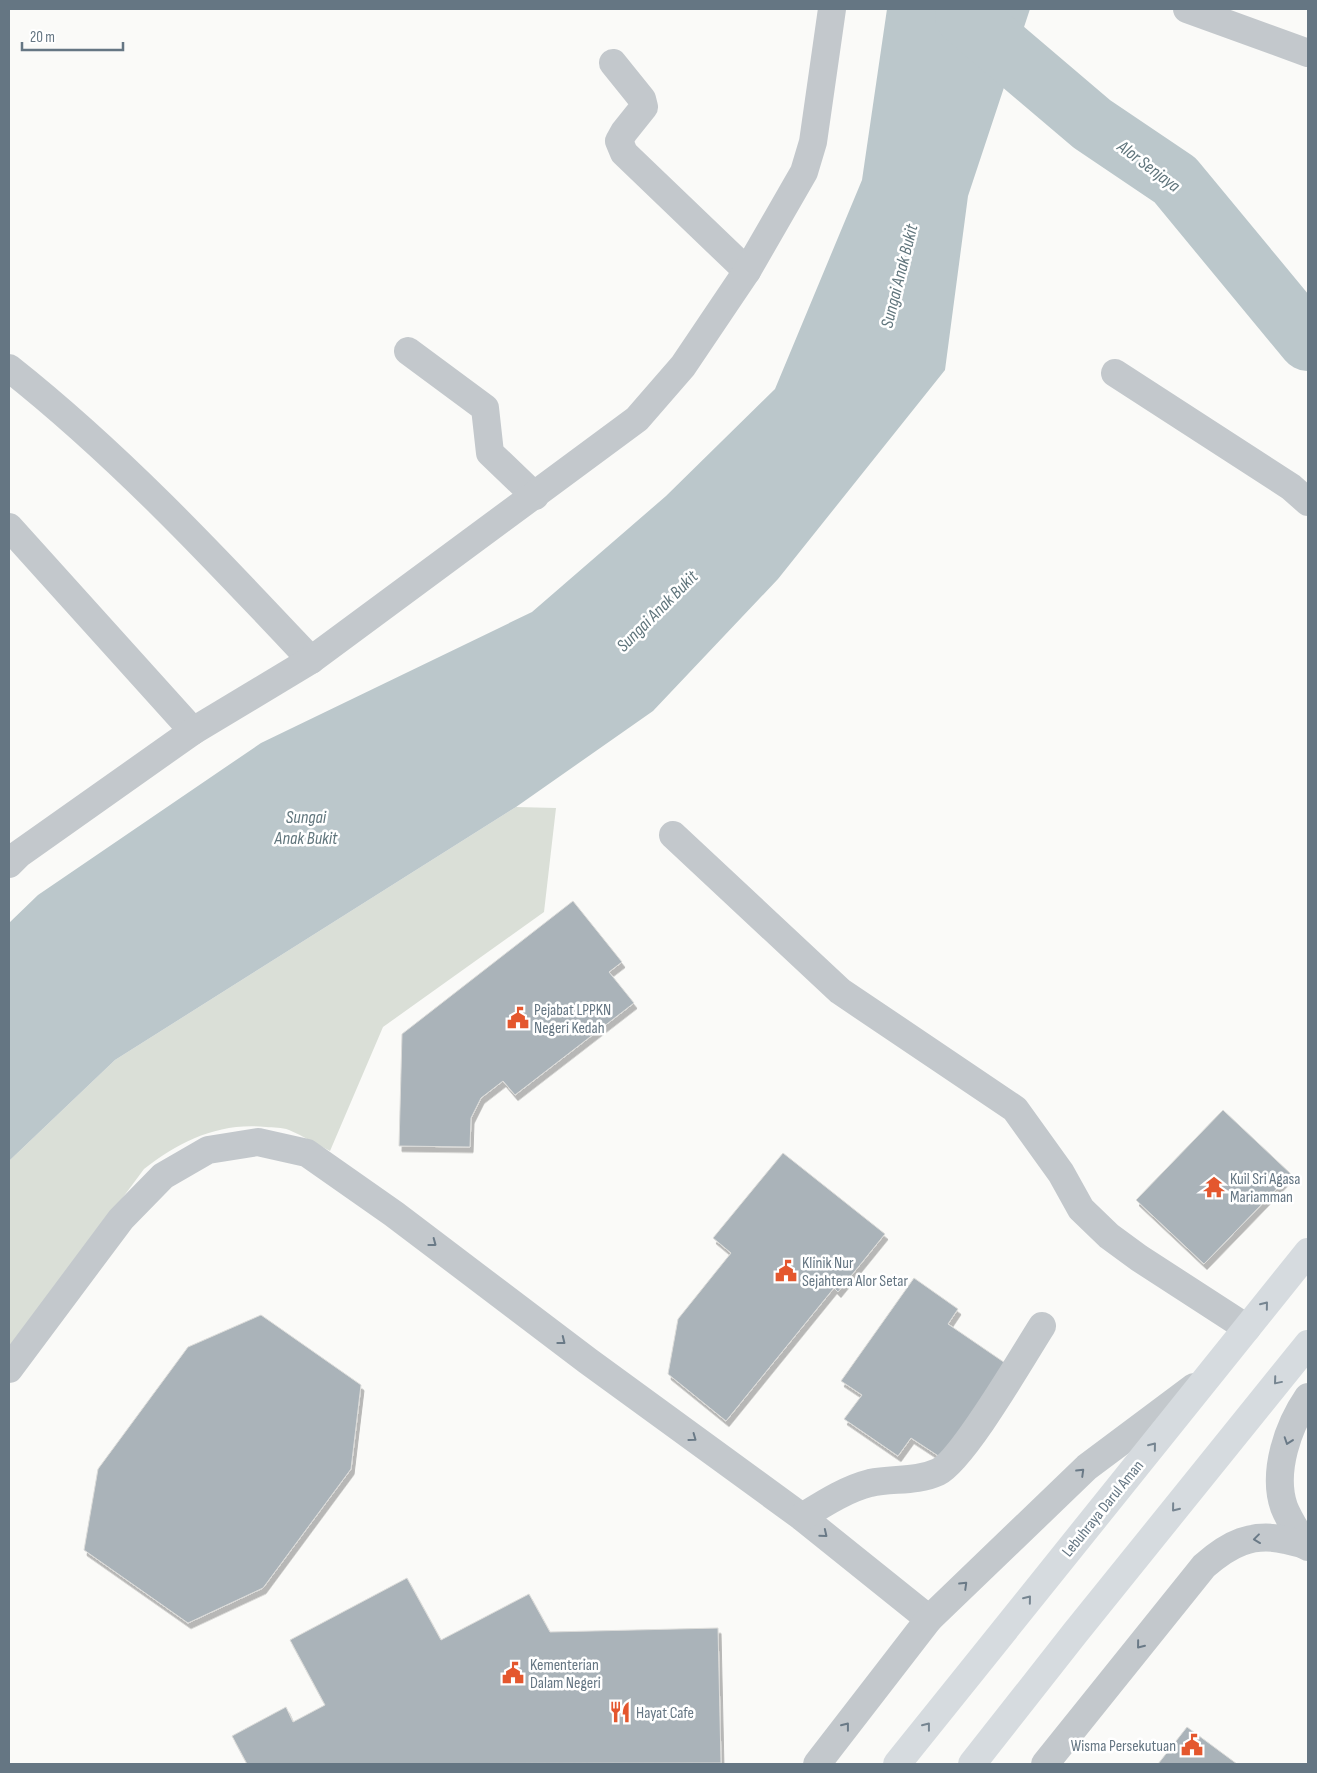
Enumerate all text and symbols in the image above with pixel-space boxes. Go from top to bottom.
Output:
scale bar [22,20,124,52]
text: 20 m [30,28,55,47]
water label: Alor Senjaya [1113,136,1185,197]
water label: Sungai Anak Bukit [876,222,923,330]
water label: Sungai Anak Bukit [612,566,703,656]
water label: Sungai Anak Bukit [274,807,338,849]
place label: Pejabat LPPKN Negeri Kedah [534,1001,611,1038]
public building icon: Pejabat LPPKN Negeri Kedah [505,1005,531,1031]
place label: Kuil Sri Agasa Mariamman [1230,1170,1300,1207]
temple icon: Kuil Sri Agasa Mariamman [1201,1174,1227,1200]
one-way arrow [427,1238,436,1246]
place label: Klinik Nur Sejahtera Alor Setar [802,1254,908,1291]
public building icon: Klinik Nur Sejahtera Alor Setar [773,1258,799,1284]
one-way arrow [1260,1302,1268,1311]
one-way arrow [556,1336,565,1344]
one-way arrow [1275,1375,1283,1384]
one-way arrow [687,1432,697,1441]
one-way arrow [1284,1436,1294,1444]
one-way arrow [1148,1442,1157,1451]
street label: Lebuhraya Darul Aman [1058,1457,1148,1561]
one-way arrow [1076,1469,1085,1478]
one-way arrow [1172,1502,1181,1511]
one-way arrow [818,1529,827,1538]
one-way arrow [1253,1533,1261,1543]
one-way arrow [959,1582,968,1591]
one-way arrow [1023,1595,1032,1604]
one-way arrow [1138,1639,1146,1648]
place label: Kementerian Dalam Negeri [530,1656,601,1693]
public building icon: Kementerian Dalam Negeri [500,1660,526,1686]
restaurant icon: Hayat Cafe [607,1699,633,1725]
place label: Hayat Cafe [636,1704,694,1723]
one-way arrow [841,1723,849,1732]
one-way arrow [922,1723,930,1732]
public building icon: Wisma Persekutuan [1179,1732,1205,1758]
place label: Wisma Persekutuan [1071,1737,1176,1756]

